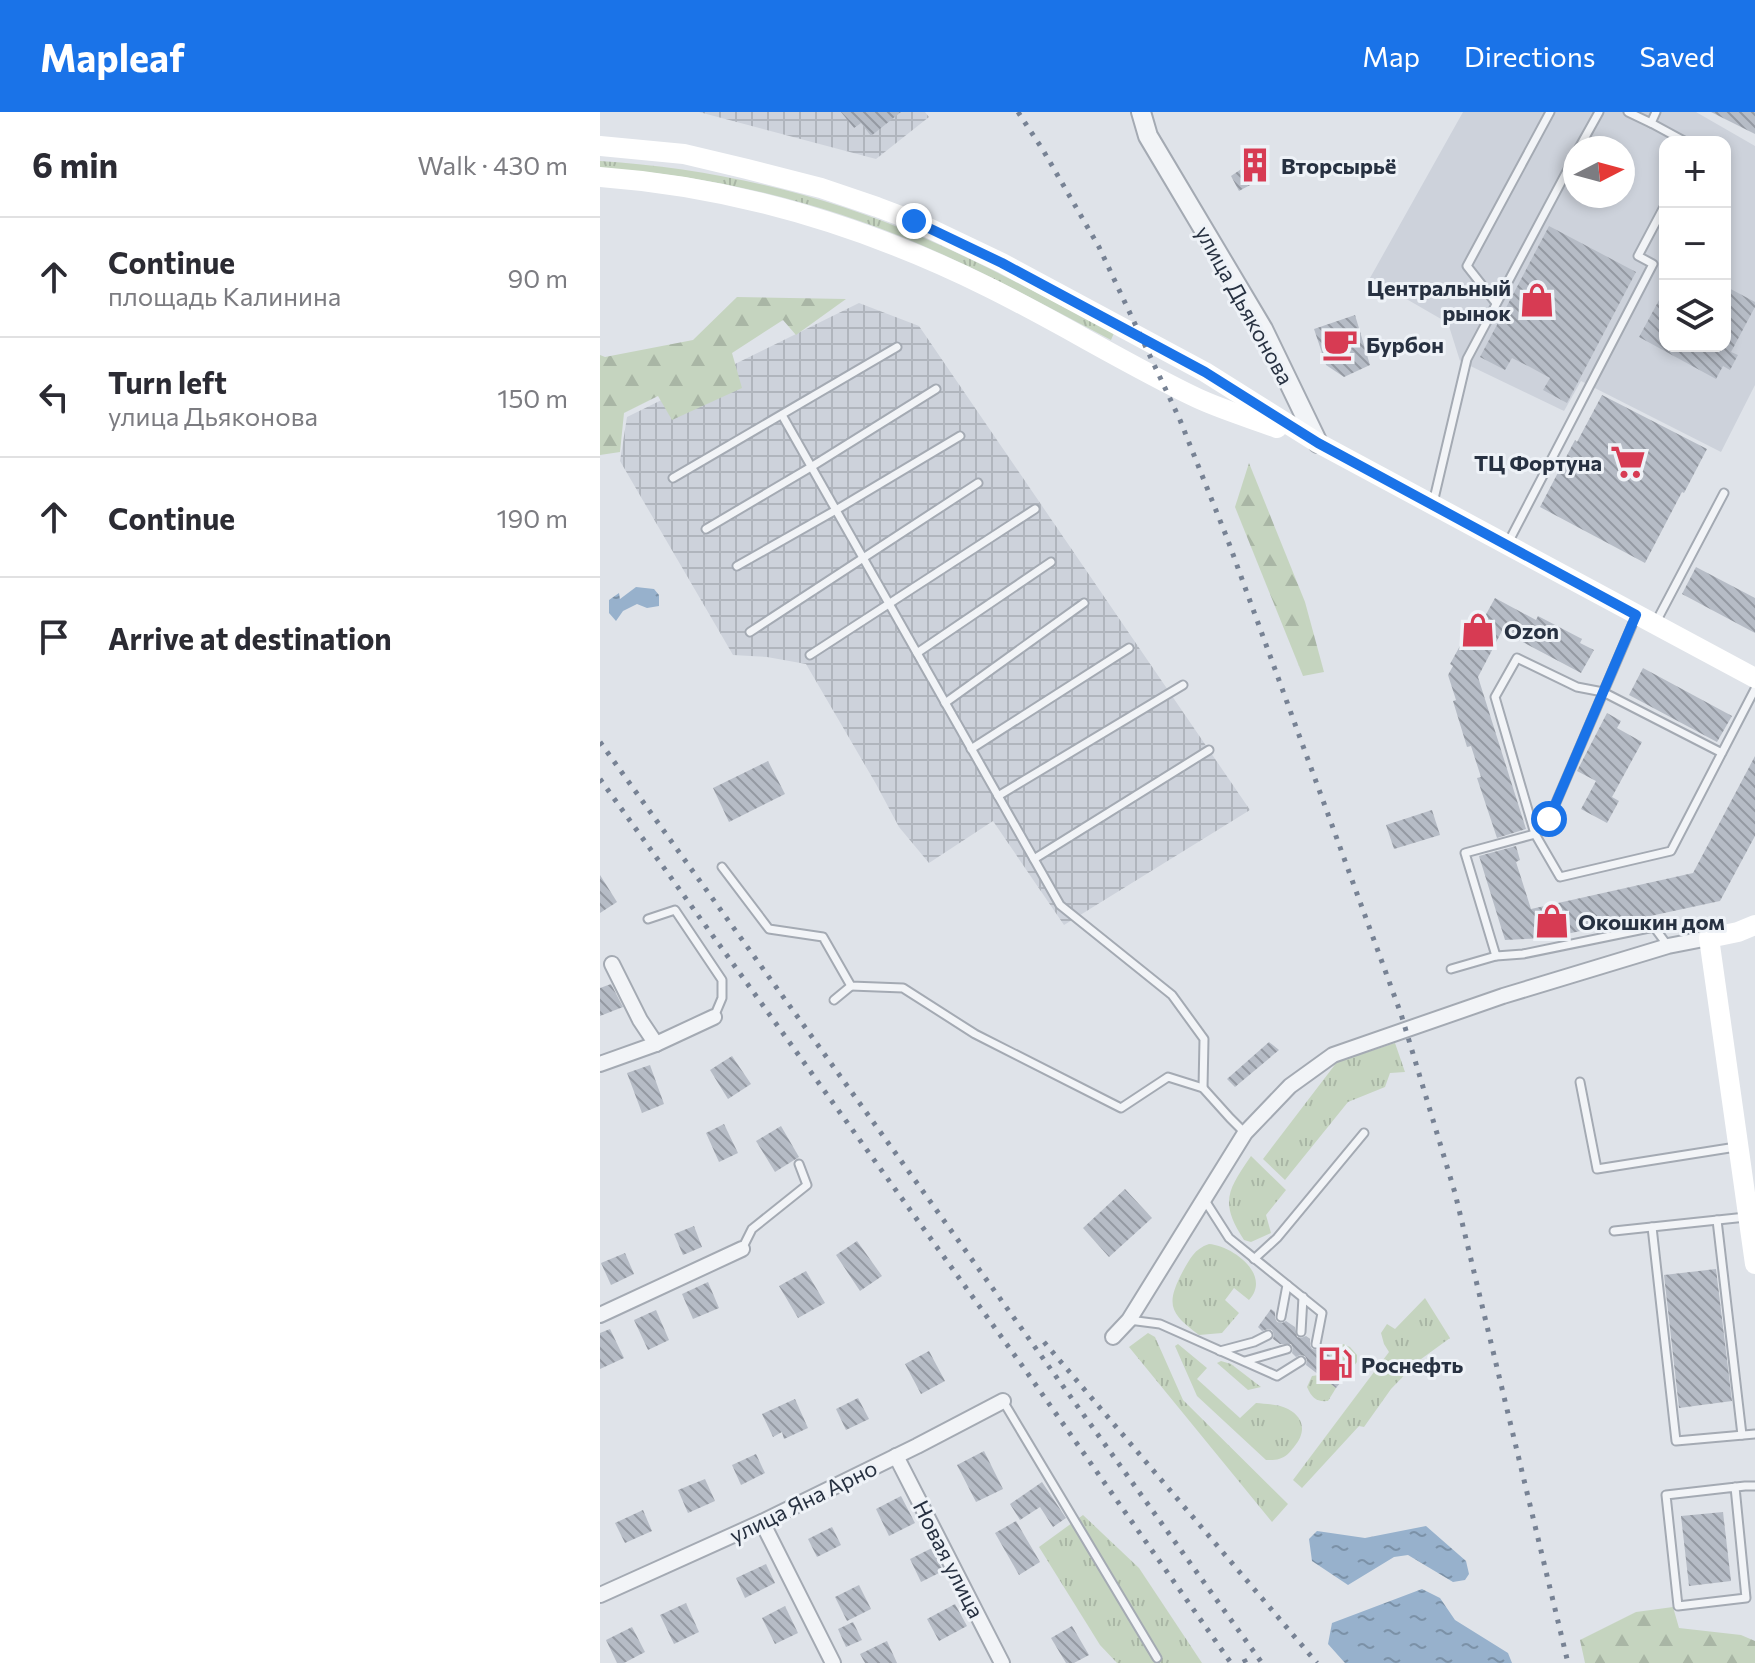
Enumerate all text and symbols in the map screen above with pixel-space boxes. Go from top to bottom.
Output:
text: Mapleaf [40,33,185,80]
text: Map [1362,39,1420,73]
text: Directions [1464,39,1595,73]
text: Saved [1639,39,1715,73]
north arrow [1563,136,1635,208]
map controls [1659,136,1731,352]
button: + [1659,136,1731,208]
text: 6 min [32,143,118,185]
building icon: Вторсырьё [1236,146,1274,184]
text: Walk · 430 m [417,149,568,180]
place label: Вторсырьё [1281,152,1396,179]
route end [896,203,932,239]
button: − [1659,208,1731,280]
street label: улица Дьяконова [1190,221,1300,389]
text: Continue [108,243,235,280]
icon: ahead [32,255,76,299]
text: 90 m [508,262,568,293]
place label: Центральный рынок [1367,274,1511,326]
text: площадь Калинина [108,280,341,311]
button: layers [1659,280,1731,352]
shop icon: Центральный рынок [1518,281,1556,319]
cafe icon: Бурбон [1321,325,1359,363]
place label: Бурбон [1366,331,1444,358]
text: Turn left [108,363,227,400]
icon: left [32,375,76,419]
text: 150 m [497,382,568,413]
text: улица Дьяконова [108,400,318,431]
supermarket icon: ТЦ Фортуна [1609,443,1647,481]
place label: ТЦ Фортуна [1474,449,1602,476]
icon: ahead [32,495,76,539]
text: Continue [108,499,235,536]
text: 190 m [496,502,568,533]
shop icon: Ozon [1459,611,1497,649]
icon: arrive [32,615,76,659]
place label: Ozon [1504,617,1559,644]
text: Arrive at destination [108,619,392,656]
route start [1531,801,1567,837]
shop icon: Окошкин дом [1533,902,1571,940]
place label: Окошкин дом [1578,908,1725,935]
fuel station icon: Роснефть [1316,1345,1354,1383]
place label: Роснефть [1361,1351,1463,1378]
street label: улица Яна Арно [725,1454,881,1548]
street label: Новая улица [908,1496,990,1622]

